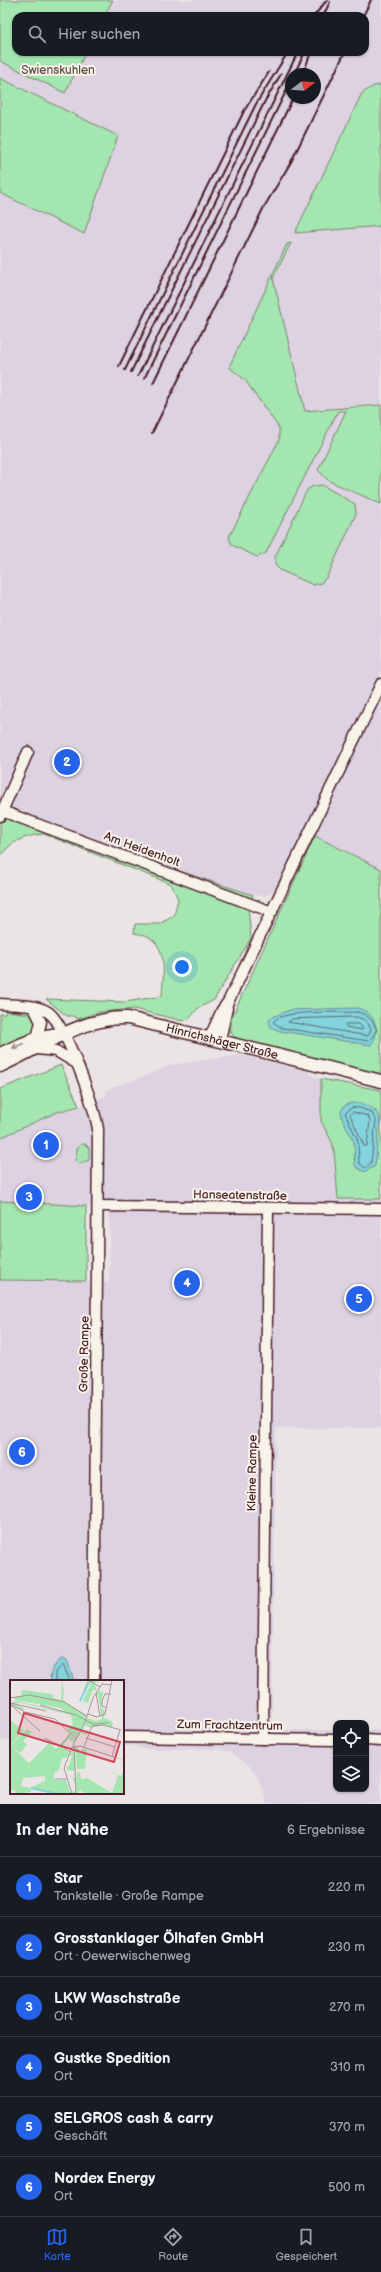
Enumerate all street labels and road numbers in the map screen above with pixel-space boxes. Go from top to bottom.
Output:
street label: Am Heidenholt [102,829,182,870]
street label: Hinrichshäger Straße [164,1021,279,1063]
street label: Hanseatenstraße [193,1187,287,1204]
street label: Große Rampe [76,1316,93,1392]
street label: Kleine Rampe [244,1435,261,1511]
street label: Zum Frachtzentrum [176,1717,283,1734]

